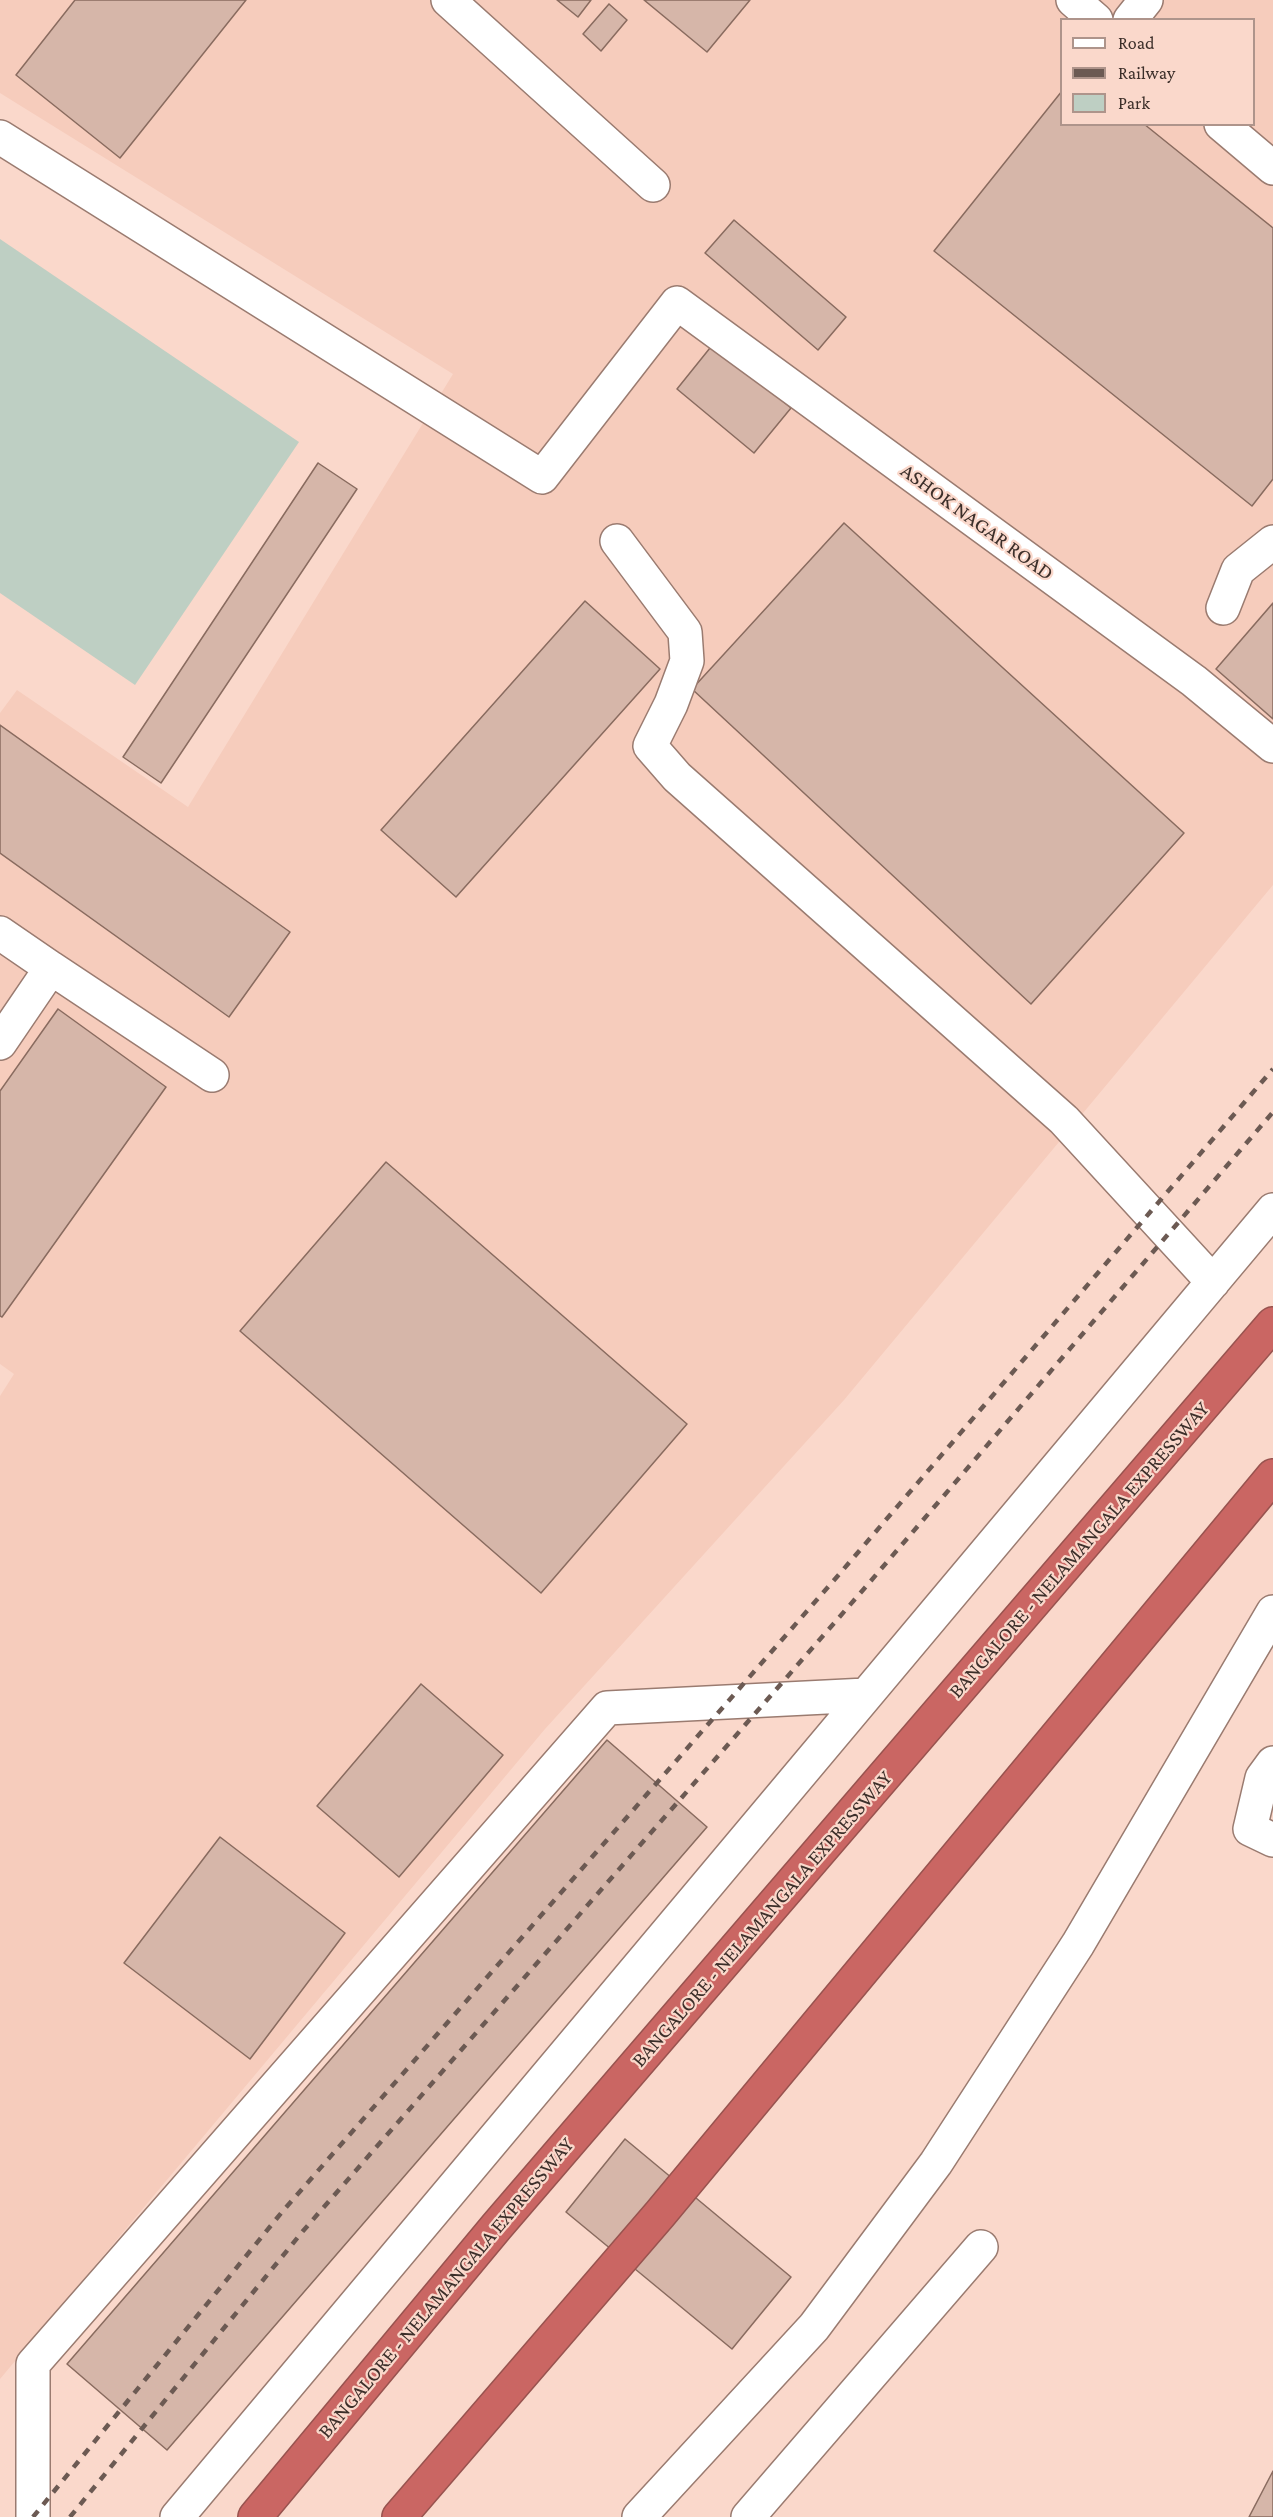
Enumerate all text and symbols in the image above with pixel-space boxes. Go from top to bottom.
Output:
legend [1060,18,1255,126]
text: Road [1118,33,1155,53]
text: Railway [1118,63,1175,83]
text: Park [1118,93,1150,113]
street label: ASHOK NAGAR ROAD [896,458,1058,586]
street label: BANGALORE - NELAMANGALA EXPRESSWAY [943,1397,1215,1703]
street label: BANGALORE - NELAMANGALA EXPRESSWAY [626,1766,898,2072]
street label: BANGALORE - NELAMANGALA EXPRESSWAY [313,2133,579,2443]

